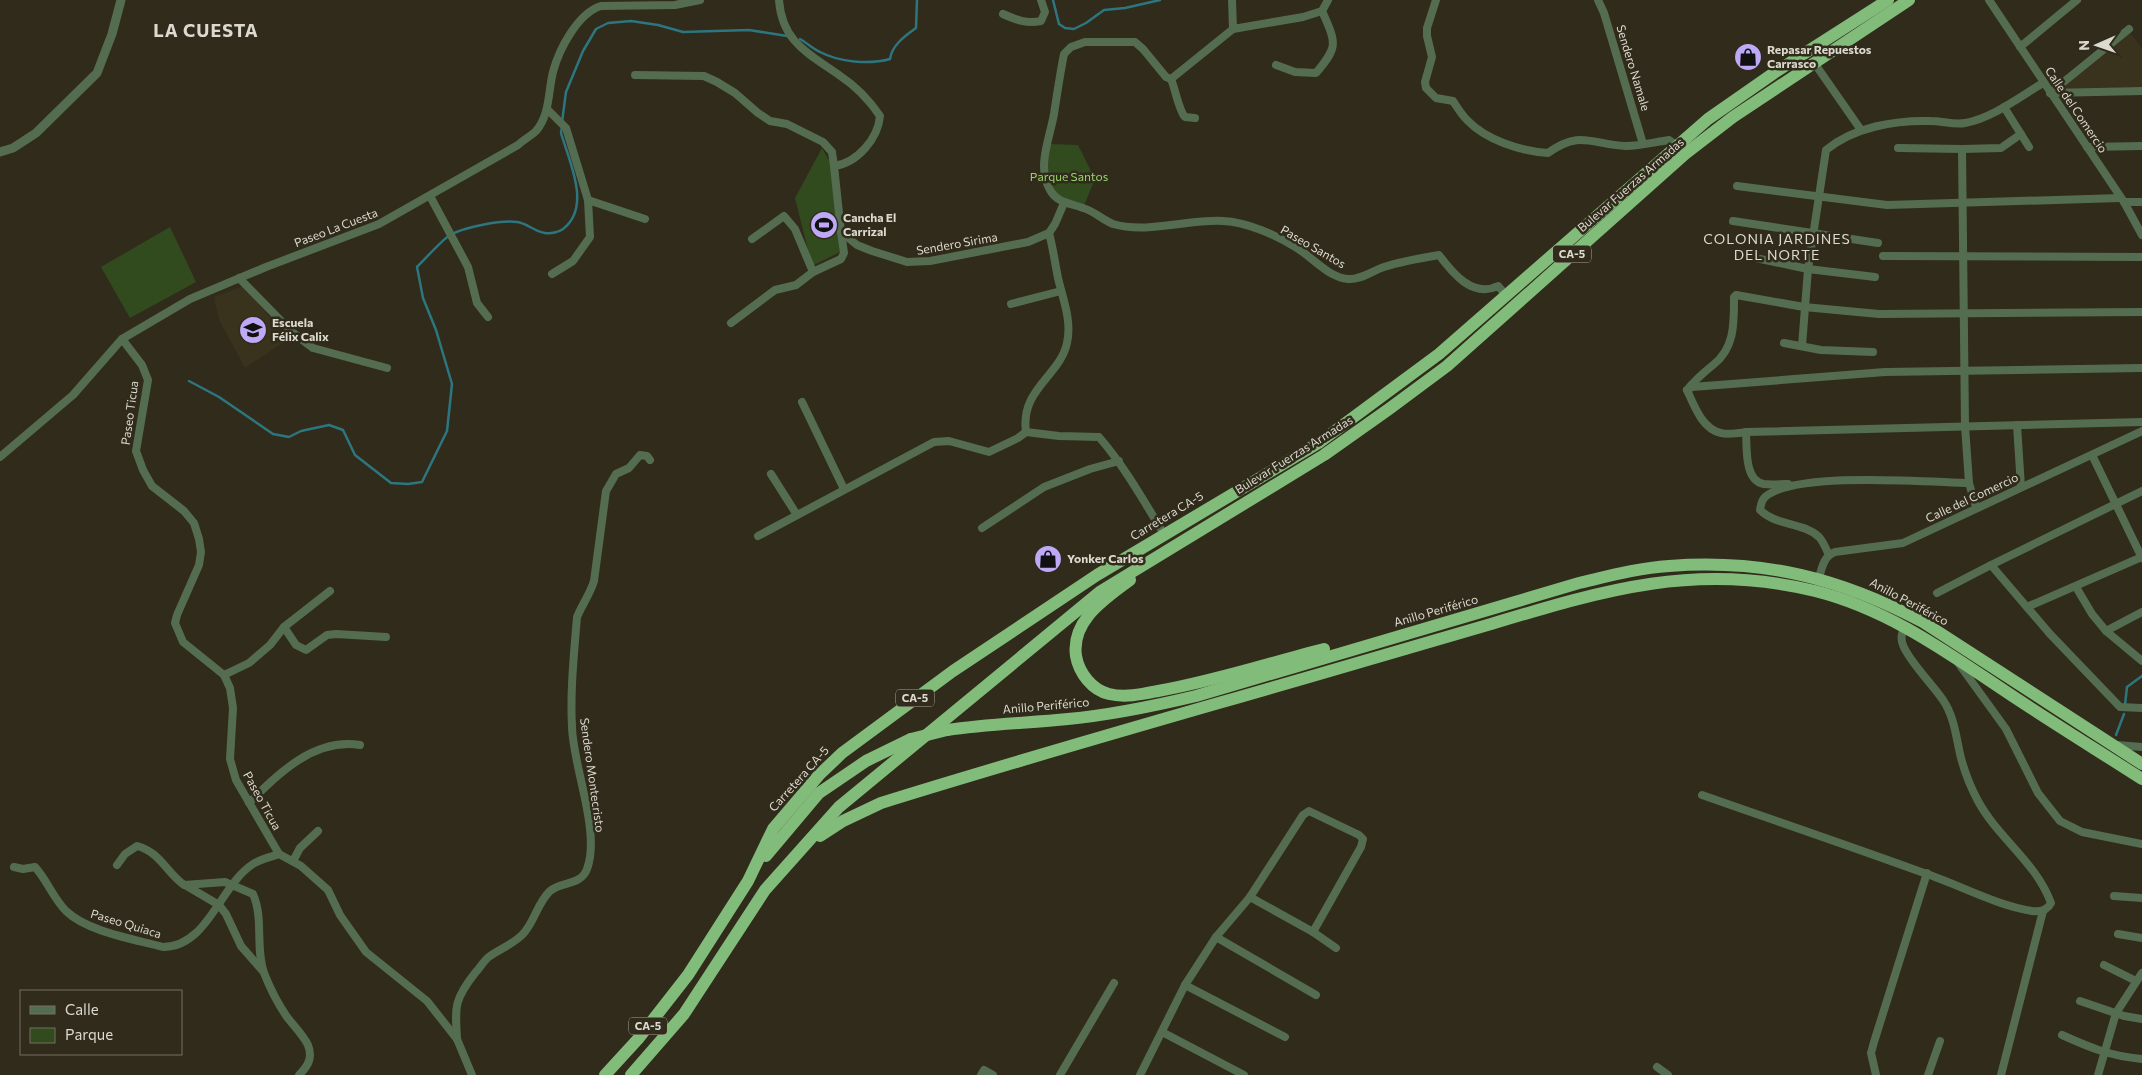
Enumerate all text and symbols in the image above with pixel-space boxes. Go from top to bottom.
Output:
district label: LA CUESTA [153,19,259,41]
north arrow [2072,20,2122,70]
street label: Sendero Namale [1614,23,1654,112]
text: N [2075,40,2092,51]
shop icon: Repasar Repuestos Carrasco [1733,42,1763,72]
place label: Repasar Repuestos Carrasco [1767,42,1872,70]
street label: Calle del Comercio [2043,64,2111,155]
street label: Bulevar Fuerzas Armadas [1574,134,1686,234]
park label: Parque Santos [1030,169,1108,183]
street label: Paseo La Cuesta [292,205,379,249]
sports icon: Cancha El Carrizal [809,210,839,240]
place label: Cancha El Carrizal [843,210,896,238]
street label: Paseo Santos [1279,222,1348,270]
street label: Sendero Sirima [915,229,999,257]
district label: COLONIA JARDINES DEL NORTE [1703,230,1851,263]
road number: CA-5 [1553,245,1591,262]
school or university icon: Escuela Félix Calix [238,315,268,345]
place label: Escuela Félix Calix [272,315,329,343]
street label: Paseo Ticua [118,380,140,446]
street label: Bulevar Fuerzas Armadas [1232,412,1355,496]
street label: Calle del Comercio [1923,469,2020,525]
street label: Carretera CA-5 [1127,488,1206,542]
shop icon: Yonker Carlos [1033,544,1063,574]
place label: Yonker Carlos [1067,551,1144,565]
street label: Anillo Periférico [1868,574,1951,628]
street label: Anillo Periférico [1392,591,1480,629]
road number: CA-5 [896,690,934,706]
street label: Anillo Periférico [1002,694,1090,716]
street label: Sendero Montecristo [578,717,608,833]
street label: Carretera CA-5 [765,743,831,814]
street label: Paseo Ticua [241,769,285,832]
street label: Paseo Quiaca [89,906,163,940]
legend [20,990,182,1055]
text: Calle [65,1000,99,1018]
road number: CA-5 [629,1018,667,1034]
text: Parque [65,1025,113,1043]

